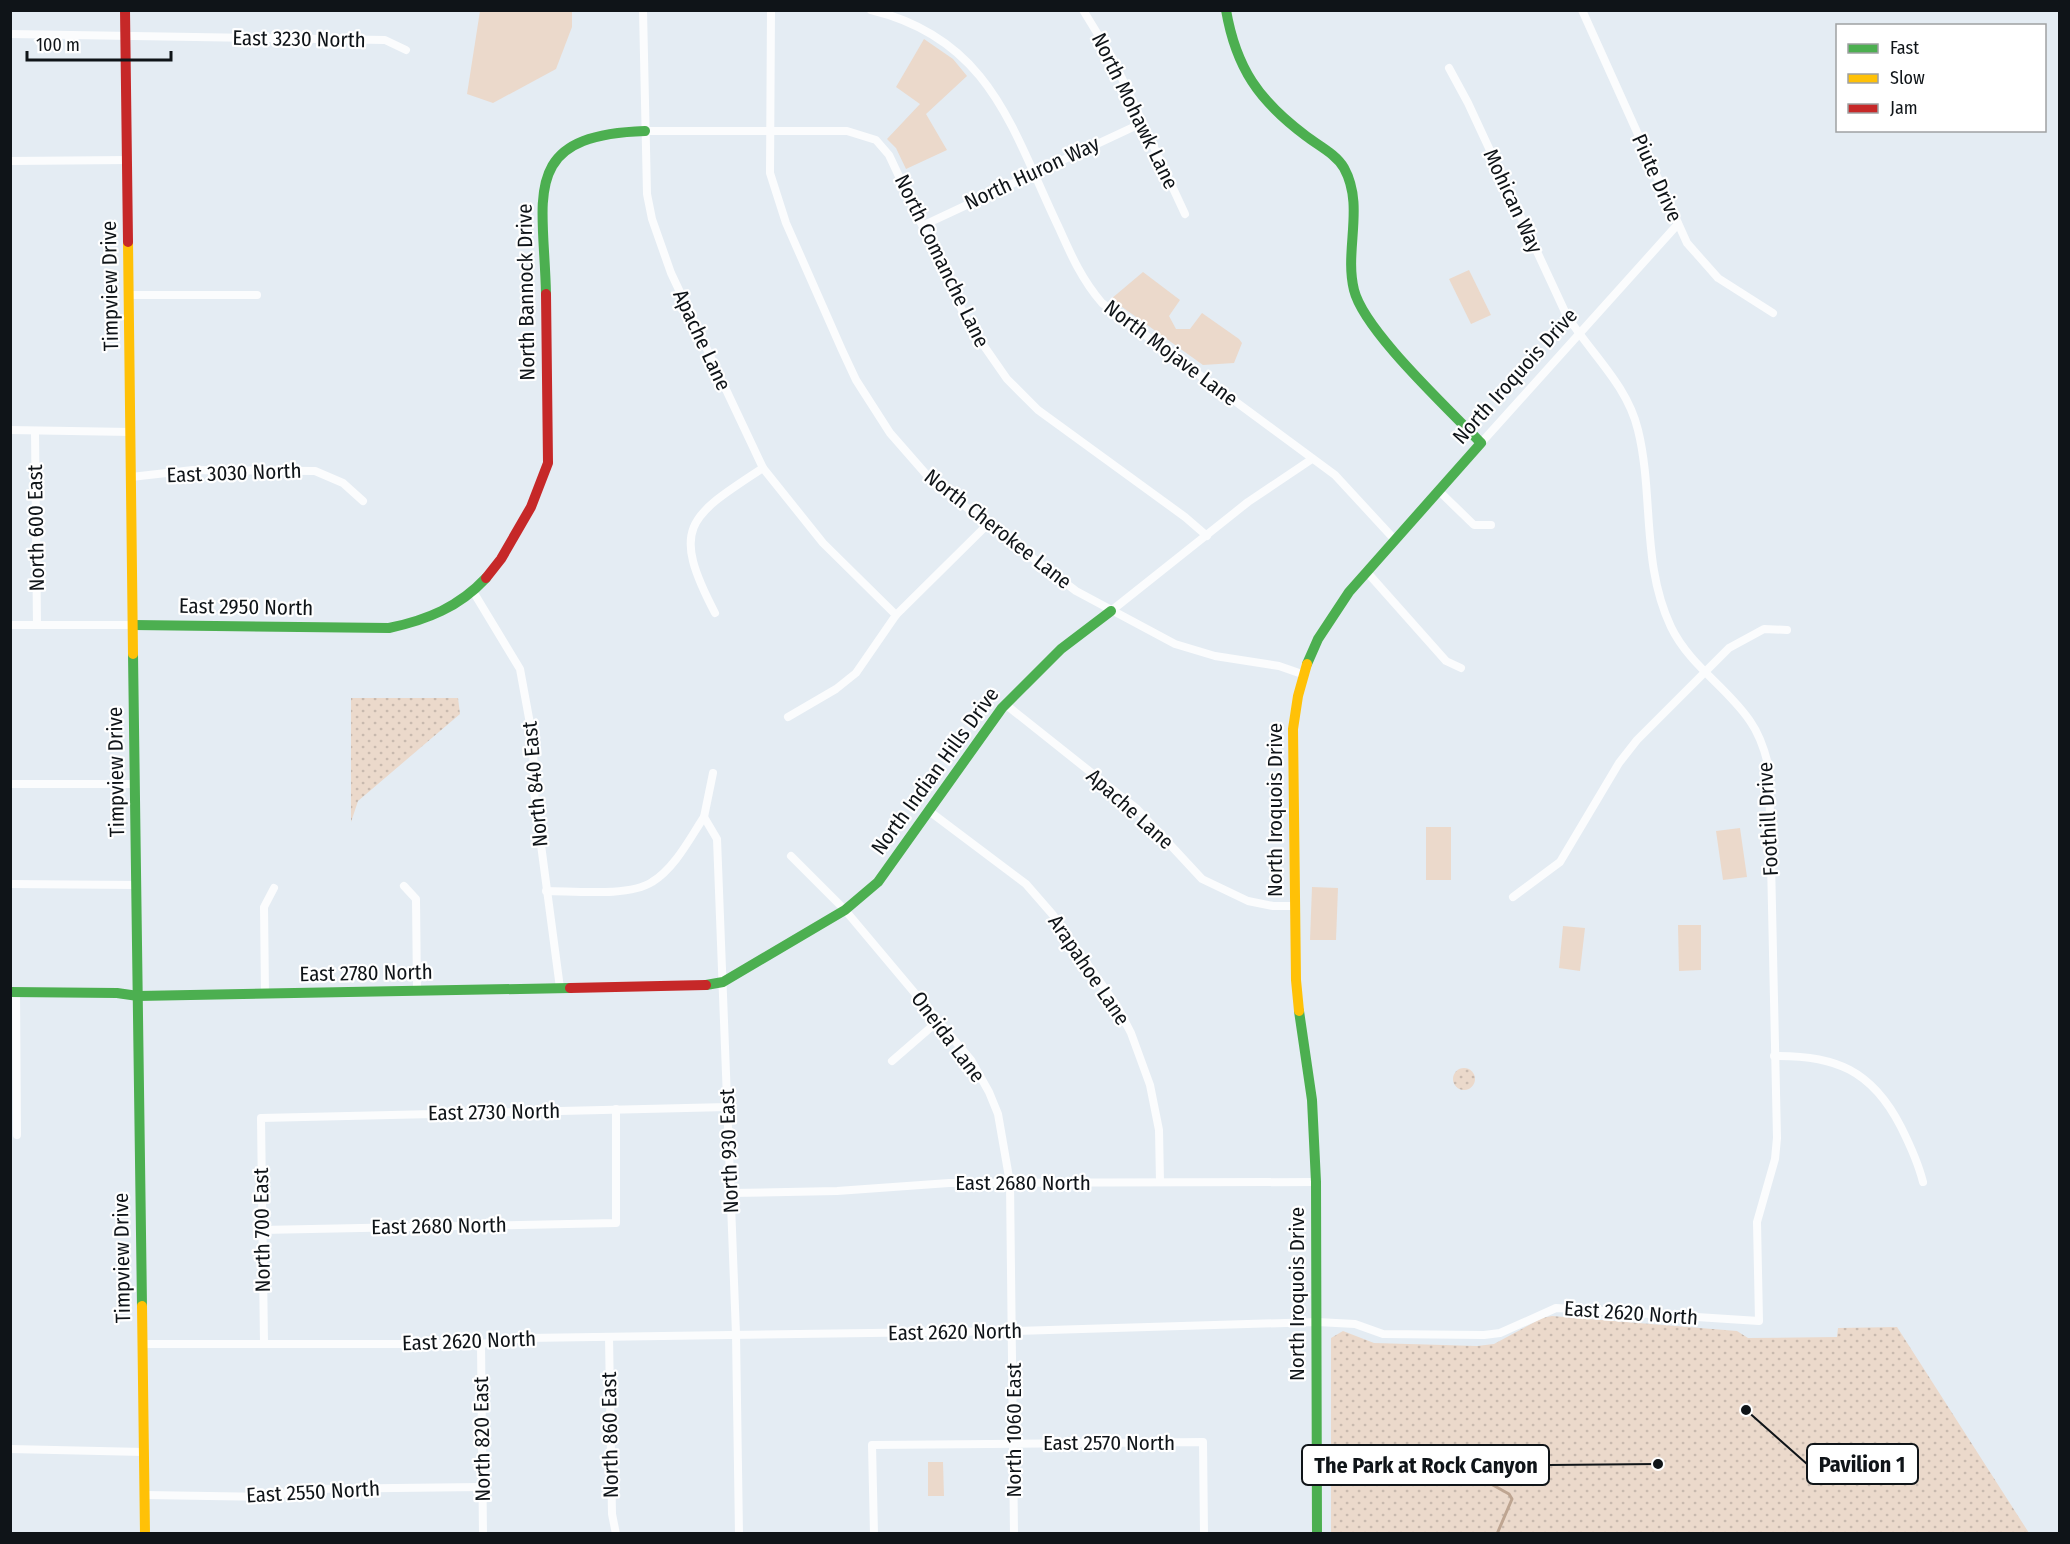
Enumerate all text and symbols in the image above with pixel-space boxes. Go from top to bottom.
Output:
scale bar [27,24,171,62]
legend [1836,24,2046,132]
street label: East 3230 North [232,25,366,53]
street label: North Mohawk Lane [1086,29,1184,193]
text: 100 m [36,34,80,56]
text: Fast [1890,37,1919,59]
text: Slow [1890,67,1925,89]
text: Jam [1890,97,1918,119]
street label: North Huron Way [960,130,1104,216]
street label: Piute Drive [1626,130,1688,226]
street label: Mohican Way [1478,145,1549,258]
street label: North Comanche Lane [889,170,995,352]
street label: North Bannock Drive [511,203,541,381]
street label: Timpview Drive [96,221,124,351]
street label: Apache Lane [667,285,737,395]
street label: North Mojave Lane [1099,294,1243,412]
street label: North Iroquois Drive [1447,303,1583,449]
street label: East 3030 North [166,458,302,488]
street label: North Cherokee Lane [919,463,1077,595]
street label: North 600 East [22,464,50,592]
street label: East 2950 North [179,593,313,621]
street label: North Indian Hills Drive [865,682,1005,860]
street label: Timpview Drive [102,707,130,837]
street label: North 840 East [517,720,553,848]
street label: North Iroquois Drive [1262,723,1288,897]
street label: Foothill Drive [1752,761,1784,877]
street label: Apache Lane [1081,763,1179,855]
street label: Arapahoe Lane [1043,910,1135,1030]
street label: East 2780 North [299,959,433,987]
street label: Oneida Lane [905,986,991,1088]
street label: North 930 East [714,1088,744,1214]
street label: East 2730 North [428,1098,560,1126]
street label: North 700 East [248,1167,276,1293]
street label: East 2680 North [955,1170,1091,1196]
street label: Timpview Drive [108,1193,136,1323]
street label: North Iroquois Drive [1284,1207,1310,1381]
street label: East 2680 North [371,1212,507,1240]
street label: East 2620 North [1563,1295,1699,1331]
street label: East 2620 North [888,1318,1022,1346]
street label: East 2620 North [401,1326,537,1356]
street label: North 1060 East [1001,1362,1027,1498]
street label: North 860 East [596,1371,624,1498]
street label: North 820 East [468,1376,496,1502]
street label: East 2570 North [1043,1430,1175,1456]
callout: Pavilion 1 [1807,1444,1918,1484]
callout: The Park at Rock Canyon [1302,1445,1549,1485]
text: Pavilion 1 [1819,1451,1905,1478]
text: The Park at Rock Canyon [1314,1452,1538,1479]
street label: East 2550 North [245,1476,381,1508]

